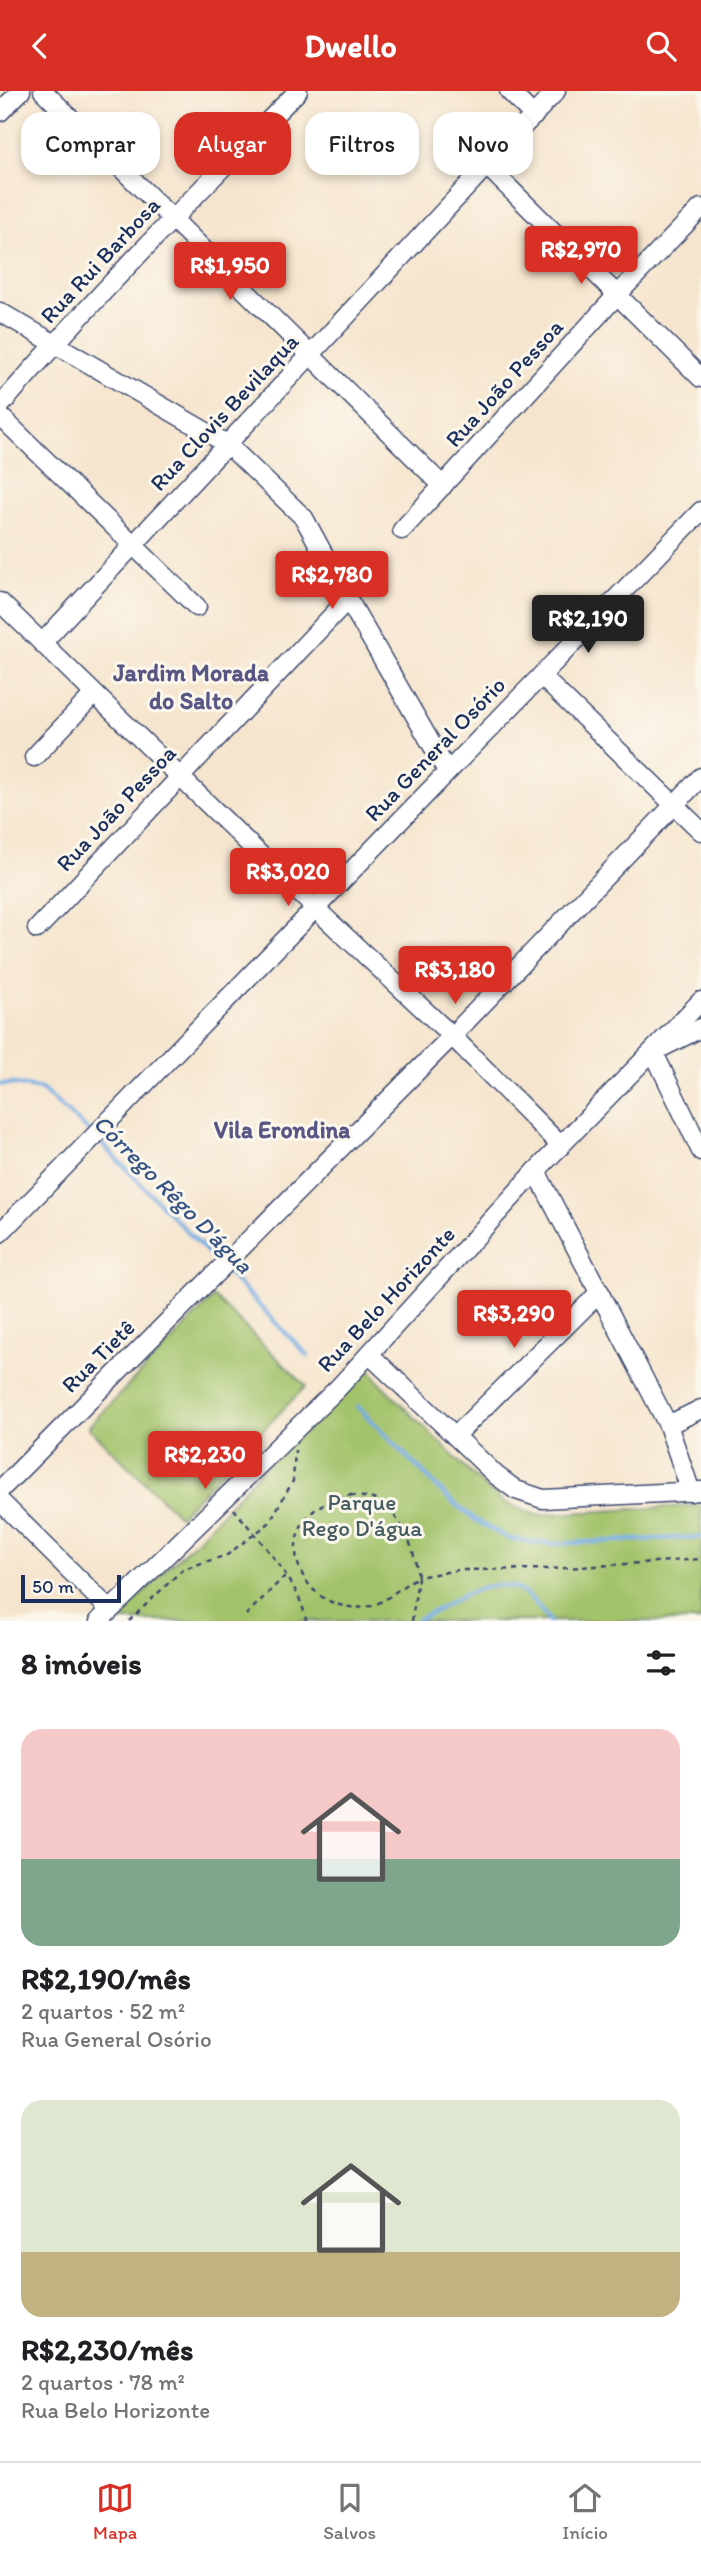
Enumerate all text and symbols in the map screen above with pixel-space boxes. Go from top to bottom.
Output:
icon: back [21,27,59,65]
text: Dwello [304,27,397,65]
icon: search [642,27,680,65]
chip: Comprar [21,112,160,175]
chip: Alugar [174,112,291,175]
chip: Filtros [305,112,419,175]
chip: Novo [433,112,533,175]
street label: Rua Rui Barbosa [34,191,166,329]
pin: R$2,970 [516,227,646,286]
text: R$2,970 [541,235,621,263]
pin: R$1,950 [165,243,295,302]
text: R$1,950 [190,251,270,279]
street label: Rua João Pessoa [439,313,569,453]
street label: Rua Clovis Bevilaqua [144,327,304,497]
pin: R$2,780 [267,552,397,611]
text: R$2,780 [291,560,373,588]
pin: R$2,190 [523,595,653,655]
text: R$2,190 [548,604,628,632]
district label: Jardim Morada do Salto [112,658,269,715]
street label: Rua General Osório [359,671,511,827]
street label: Rua João Pessoa [50,739,182,877]
pin: R$3,020 [223,849,353,908]
text: R$3,020 [246,857,330,885]
pin: R$3,180 [390,947,520,1006]
text: R$3,180 [415,955,495,983]
water label: Córrego Rêgo D'água [88,1108,260,1280]
district label: Vila Erondina [214,1115,350,1144]
street label: Rua Belo Horizonte [311,1220,461,1378]
pin: R$3,290 [449,1291,579,1350]
text: R$3,290 [473,1299,555,1327]
street label: Rua Tietê [55,1313,141,1399]
pin: R$2,230 [140,1431,270,1491]
text: R$2,230 [164,1440,246,1468]
park label: Parque Rego D'água [302,1488,422,1542]
scale bar [21,1572,121,1604]
text: 50 m [32,1575,74,1598]
icon: filters [642,1644,680,1682]
text: 8 imóveis [21,1645,142,1682]
icon: home [288,1774,414,1900]
text: R$2,190/mês [21,1960,191,1997]
text: 2 quartos · 52 m² [21,1997,185,2025]
text: Rua General Osório [21,2025,212,2053]
icon: home [288,2145,414,2271]
text: R$2,230/mês [21,2331,193,2368]
text: 2 quartos · 78 m² [21,2368,185,2396]
text: Rua Belo Horizonte [21,2396,210,2424]
tab: Mapa [93,2479,137,2544]
tab: Salvos [323,2479,376,2544]
tab: Início [562,2479,608,2544]

